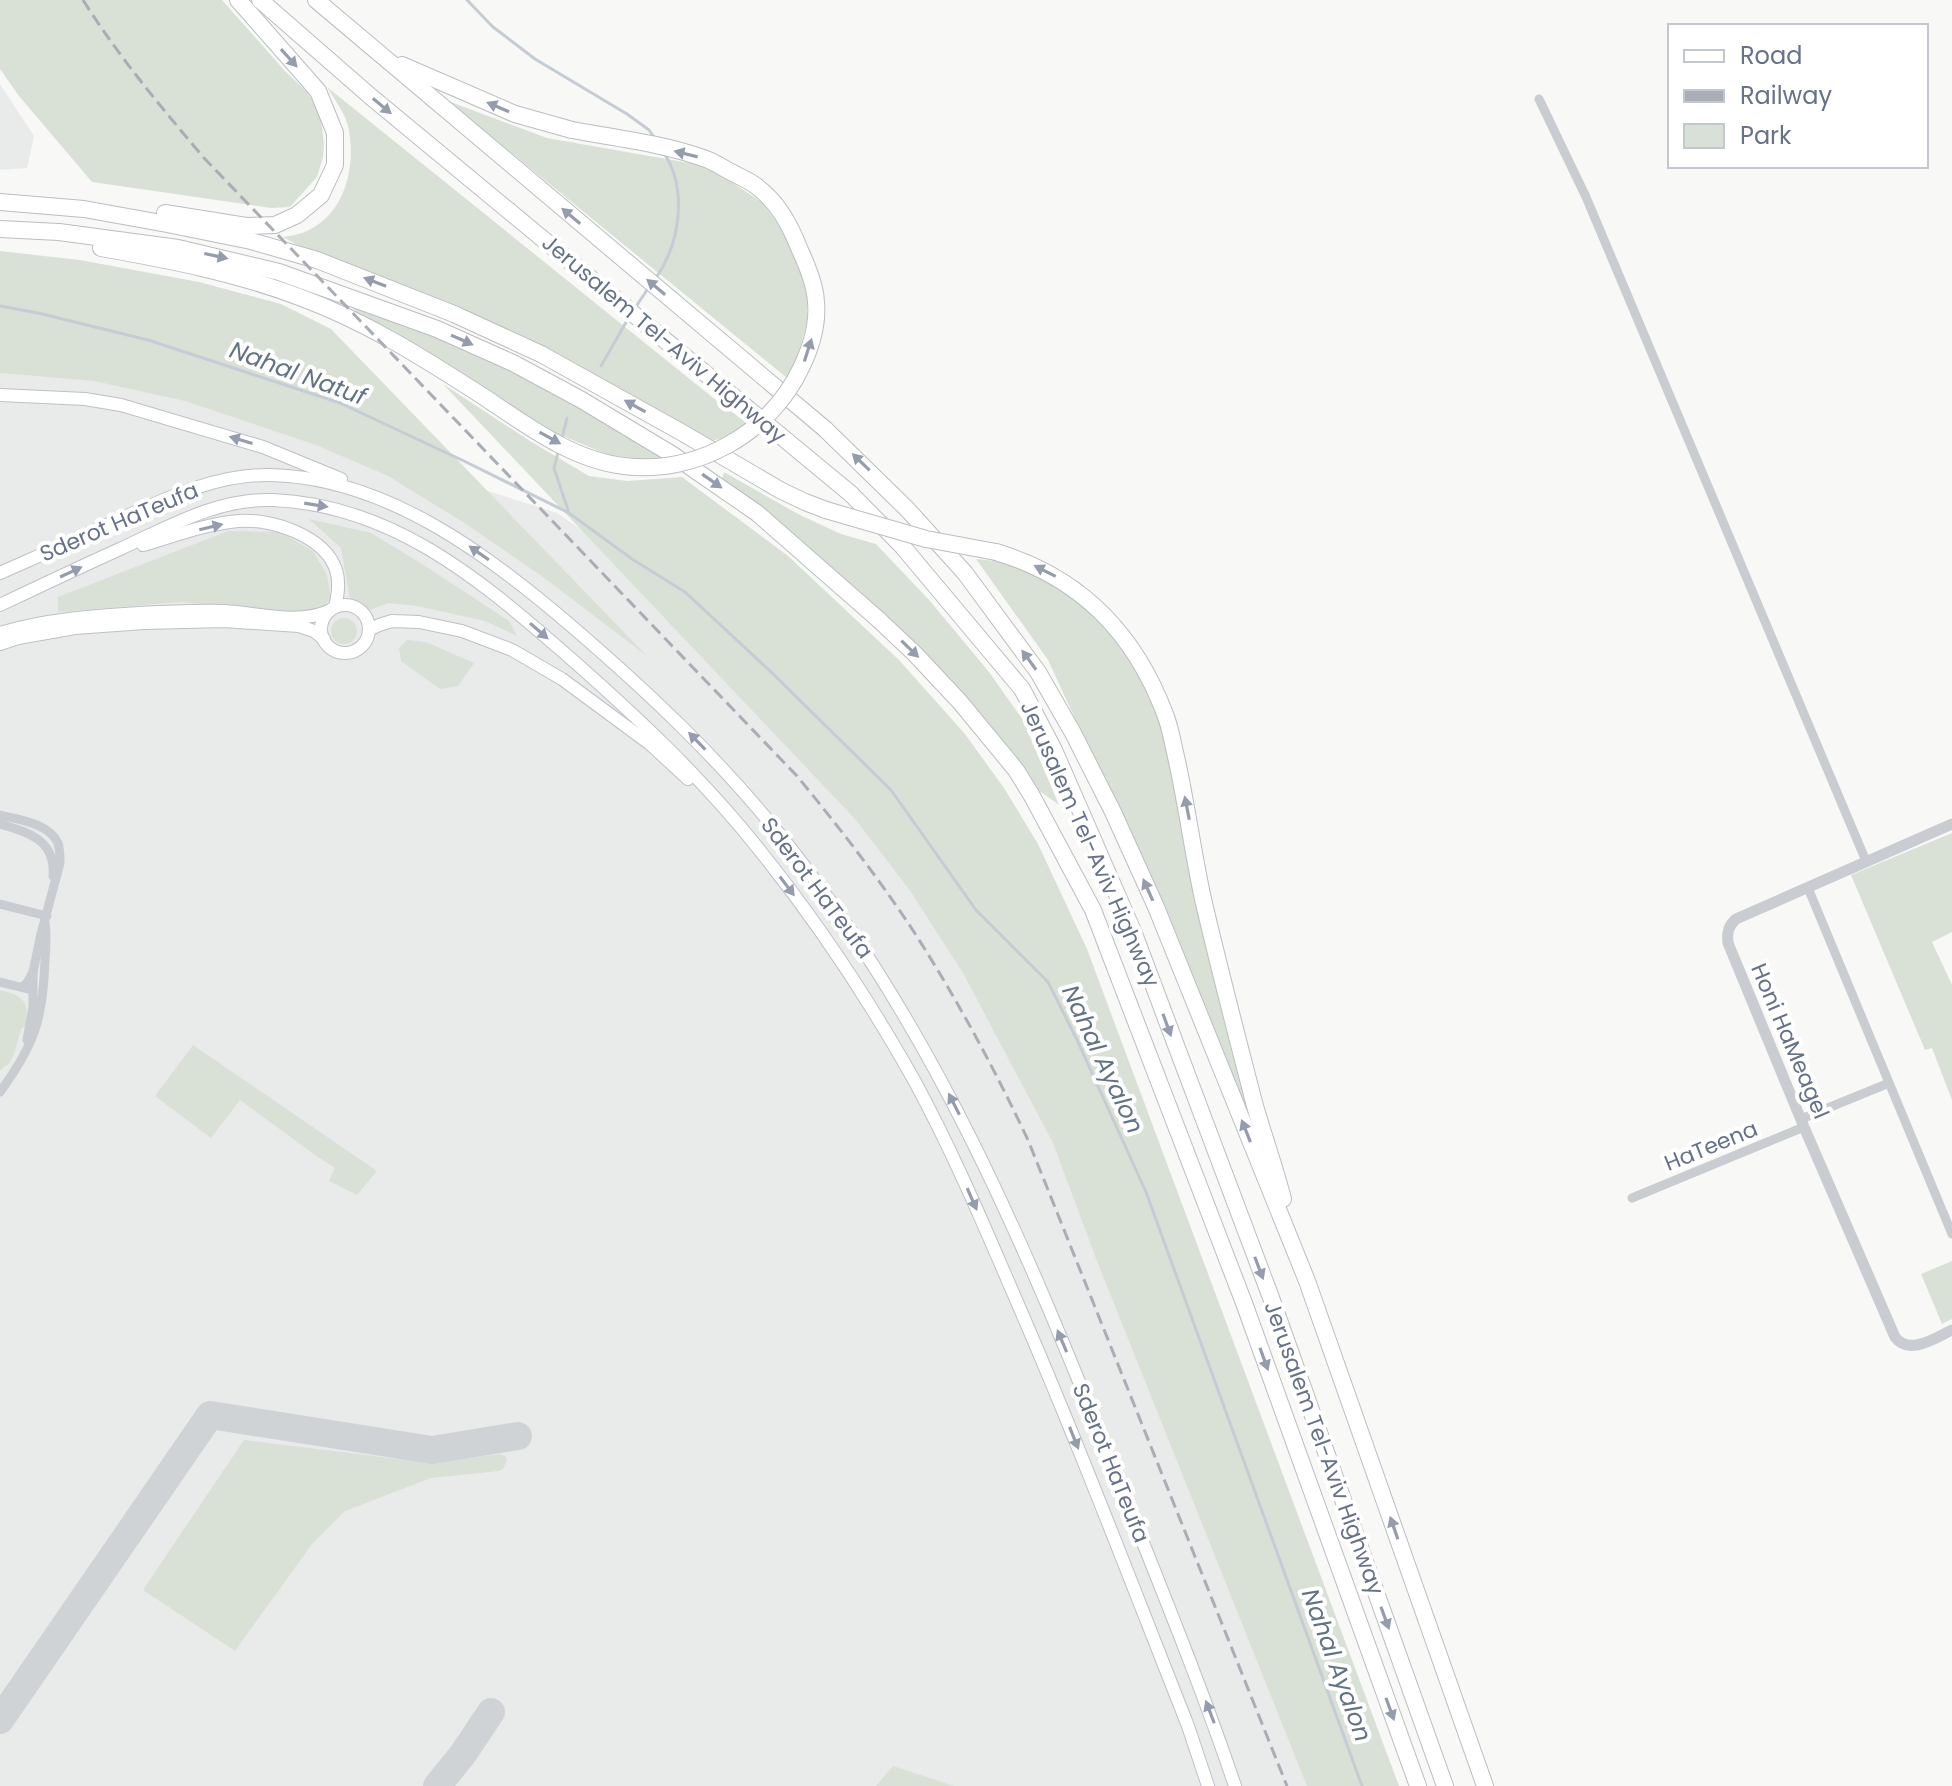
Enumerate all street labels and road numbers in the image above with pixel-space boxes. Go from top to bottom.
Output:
street label: Jerusalem Tel-Aviv Highway [535,227,793,451]
street label: Sderot HaTeufa [35,475,203,569]
street label: Jerusalem Tel-Aviv Highway [1013,696,1168,993]
street label: Sderot HaTeufa [754,811,880,965]
street label: Honi HaMeagel [1743,958,1837,1124]
street label: HaTeena [1660,1113,1762,1179]
street label: Jerusalem Tel-Aviv Highway [1256,1297,1392,1600]
street label: Sderot HaTeufa [1065,1379,1157,1547]

